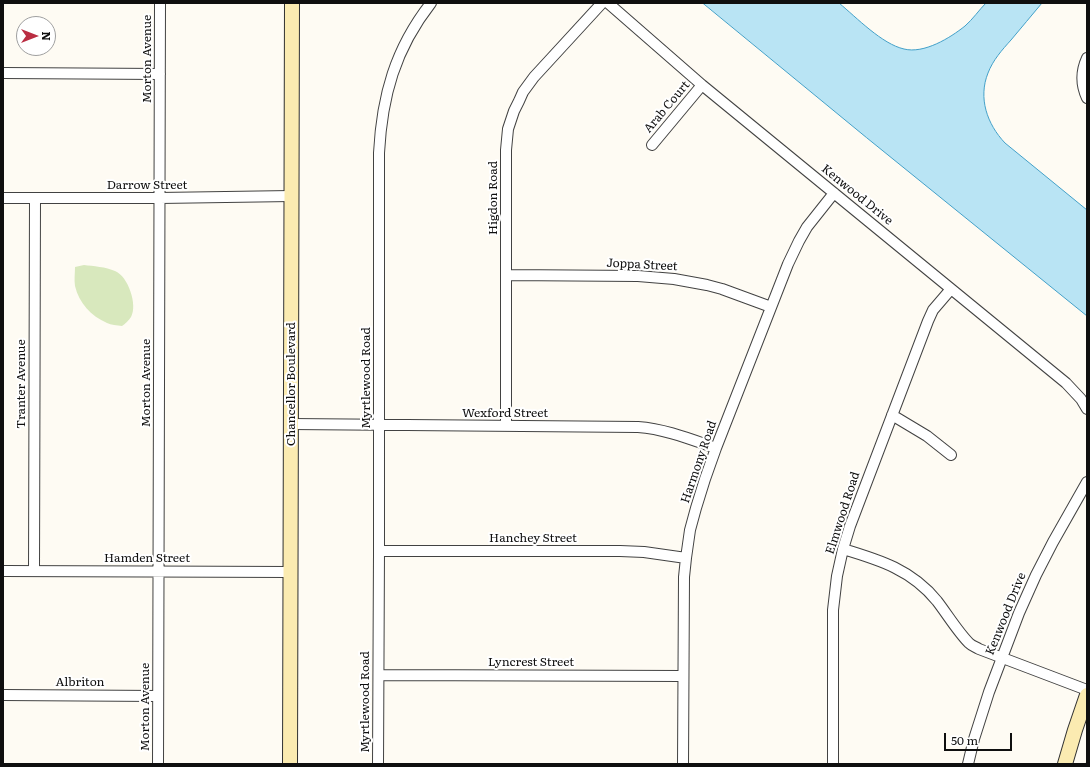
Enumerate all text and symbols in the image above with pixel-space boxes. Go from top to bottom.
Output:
street label: Morton Avenue [140,15,154,103]
north arrow [16,16,56,56]
text: N [39,31,55,41]
street label: Arab Court [641,78,693,136]
street label: Higdon Road [486,161,500,235]
street label: Kenwood Drive [818,162,896,228]
street label: Darrow Street [107,178,187,192]
street label: Joppa Street [606,256,678,274]
street label: Chancellor Boulevard [284,322,298,446]
street label: Myrtlewood Road [359,327,373,429]
street label: Tranter Avenue [14,339,28,429]
street label: Morton Avenue [139,339,153,427]
street label: Wexford Street [462,406,548,420]
street label: Harmony Road [678,419,720,505]
street label: Elmwood Road [823,470,863,556]
street label: Hanchey Street [489,531,577,545]
street label: Hamden Street [104,551,190,565]
street label: Kenwood Drive [983,571,1029,657]
street label: Myrtlewood Road [358,651,372,753]
street label: Lyncrest Street [488,655,574,669]
street label: Morton Avenue [138,663,152,751]
street label: Albriton [56,675,104,689]
scale bar [946,725,1014,751]
text: 50 m [951,731,978,749]

